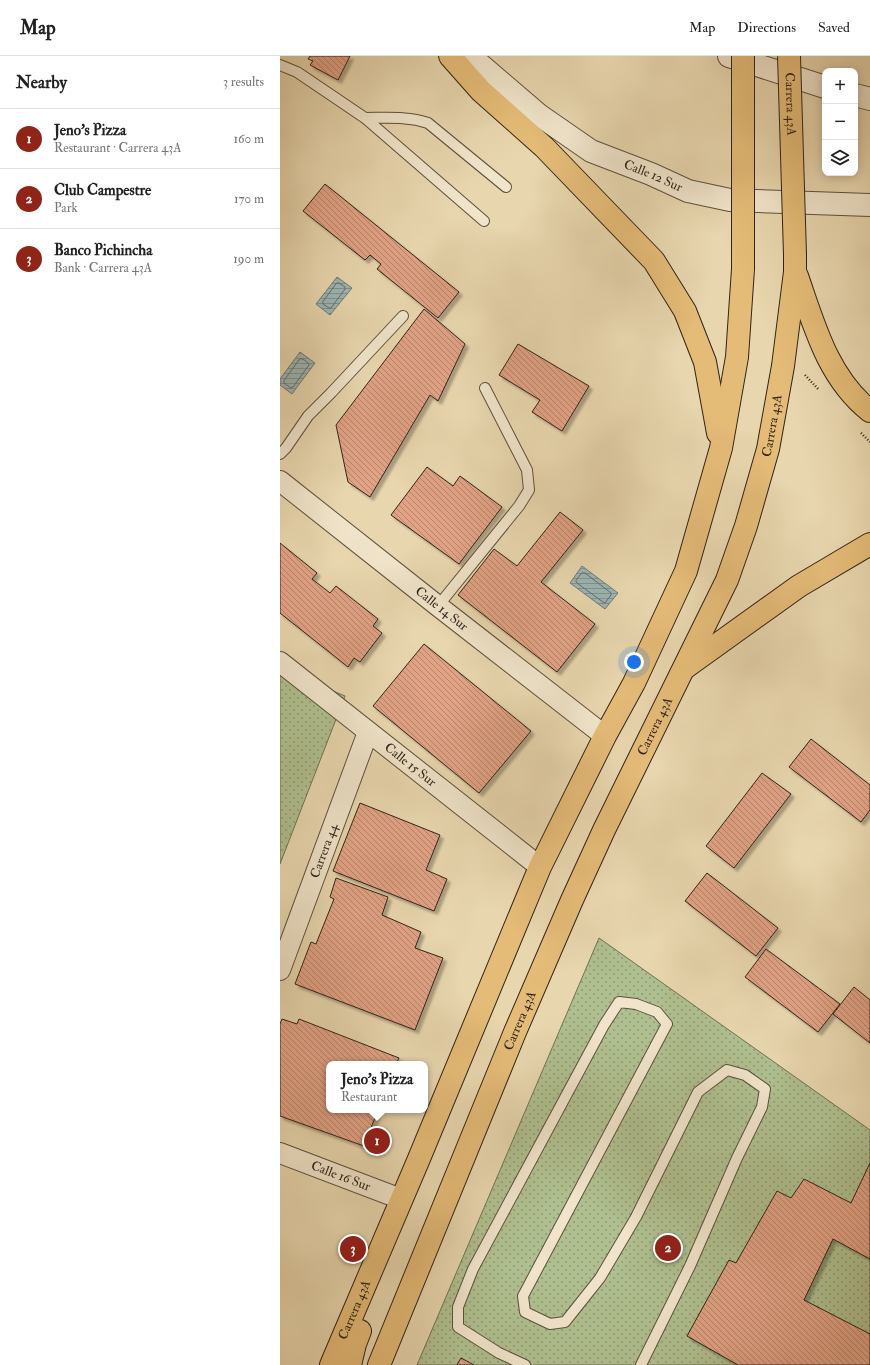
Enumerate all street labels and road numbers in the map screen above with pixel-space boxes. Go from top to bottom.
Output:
street label: Carrera 43A [781,72,799,137]
street label: Calle 12 Sur [622,156,685,195]
street label: Carrera 43A [758,393,786,459]
street label: Calle 14 Sur [412,583,471,634]
street label: Carrera 43A [634,694,676,758]
street label: Calle 15 Sur [381,739,440,790]
street label: Carrera 44 [307,820,342,880]
street label: Carrera 43A [500,988,540,1053]
street label: Calle 16 Sur [309,1158,373,1195]
street label: Carrera 43A [335,1277,375,1342]

